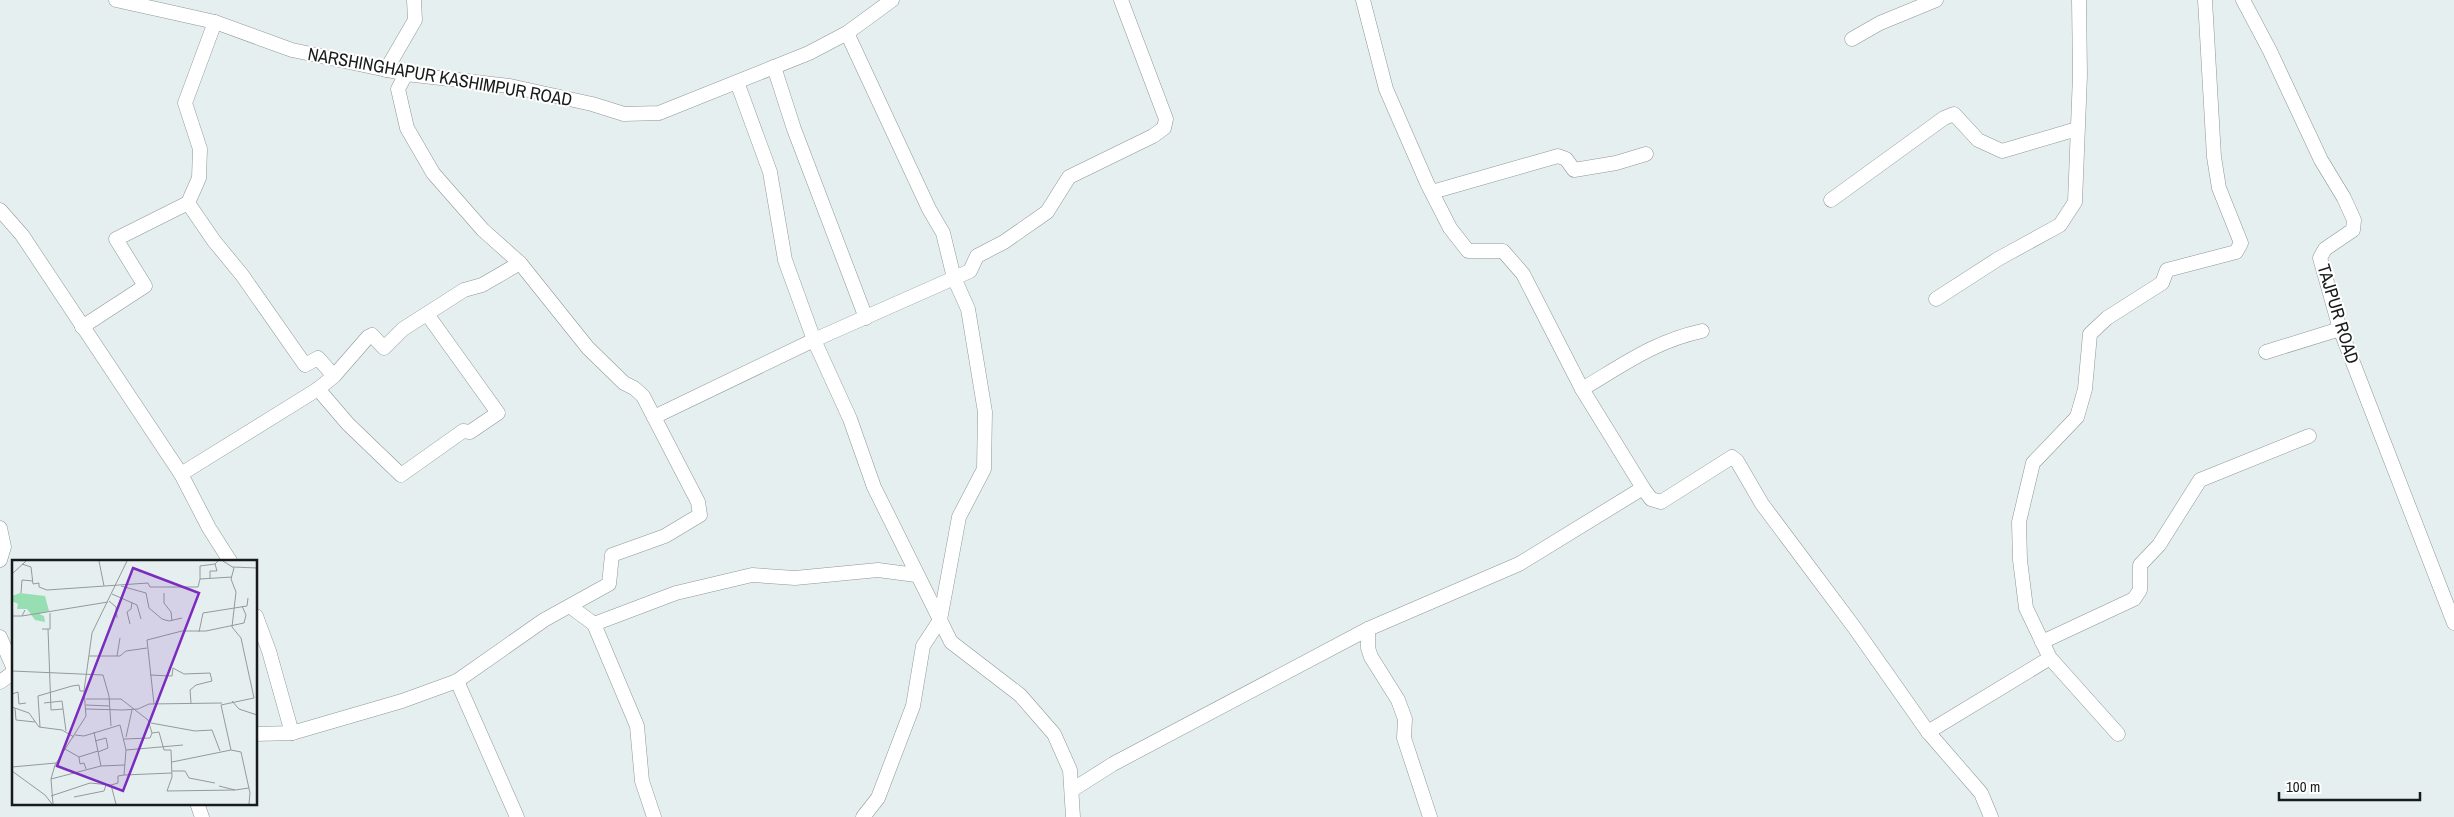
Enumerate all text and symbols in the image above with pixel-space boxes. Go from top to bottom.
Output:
street label: NARSHINGHAPUR KASHIMPUR ROAD [306,41,574,112]
street label: TAJPUR ROAD [2311,261,2366,367]
inset map [12,560,258,804]
scale bar [2279,770,2420,802]
text: 100 m [2286,776,2320,797]

